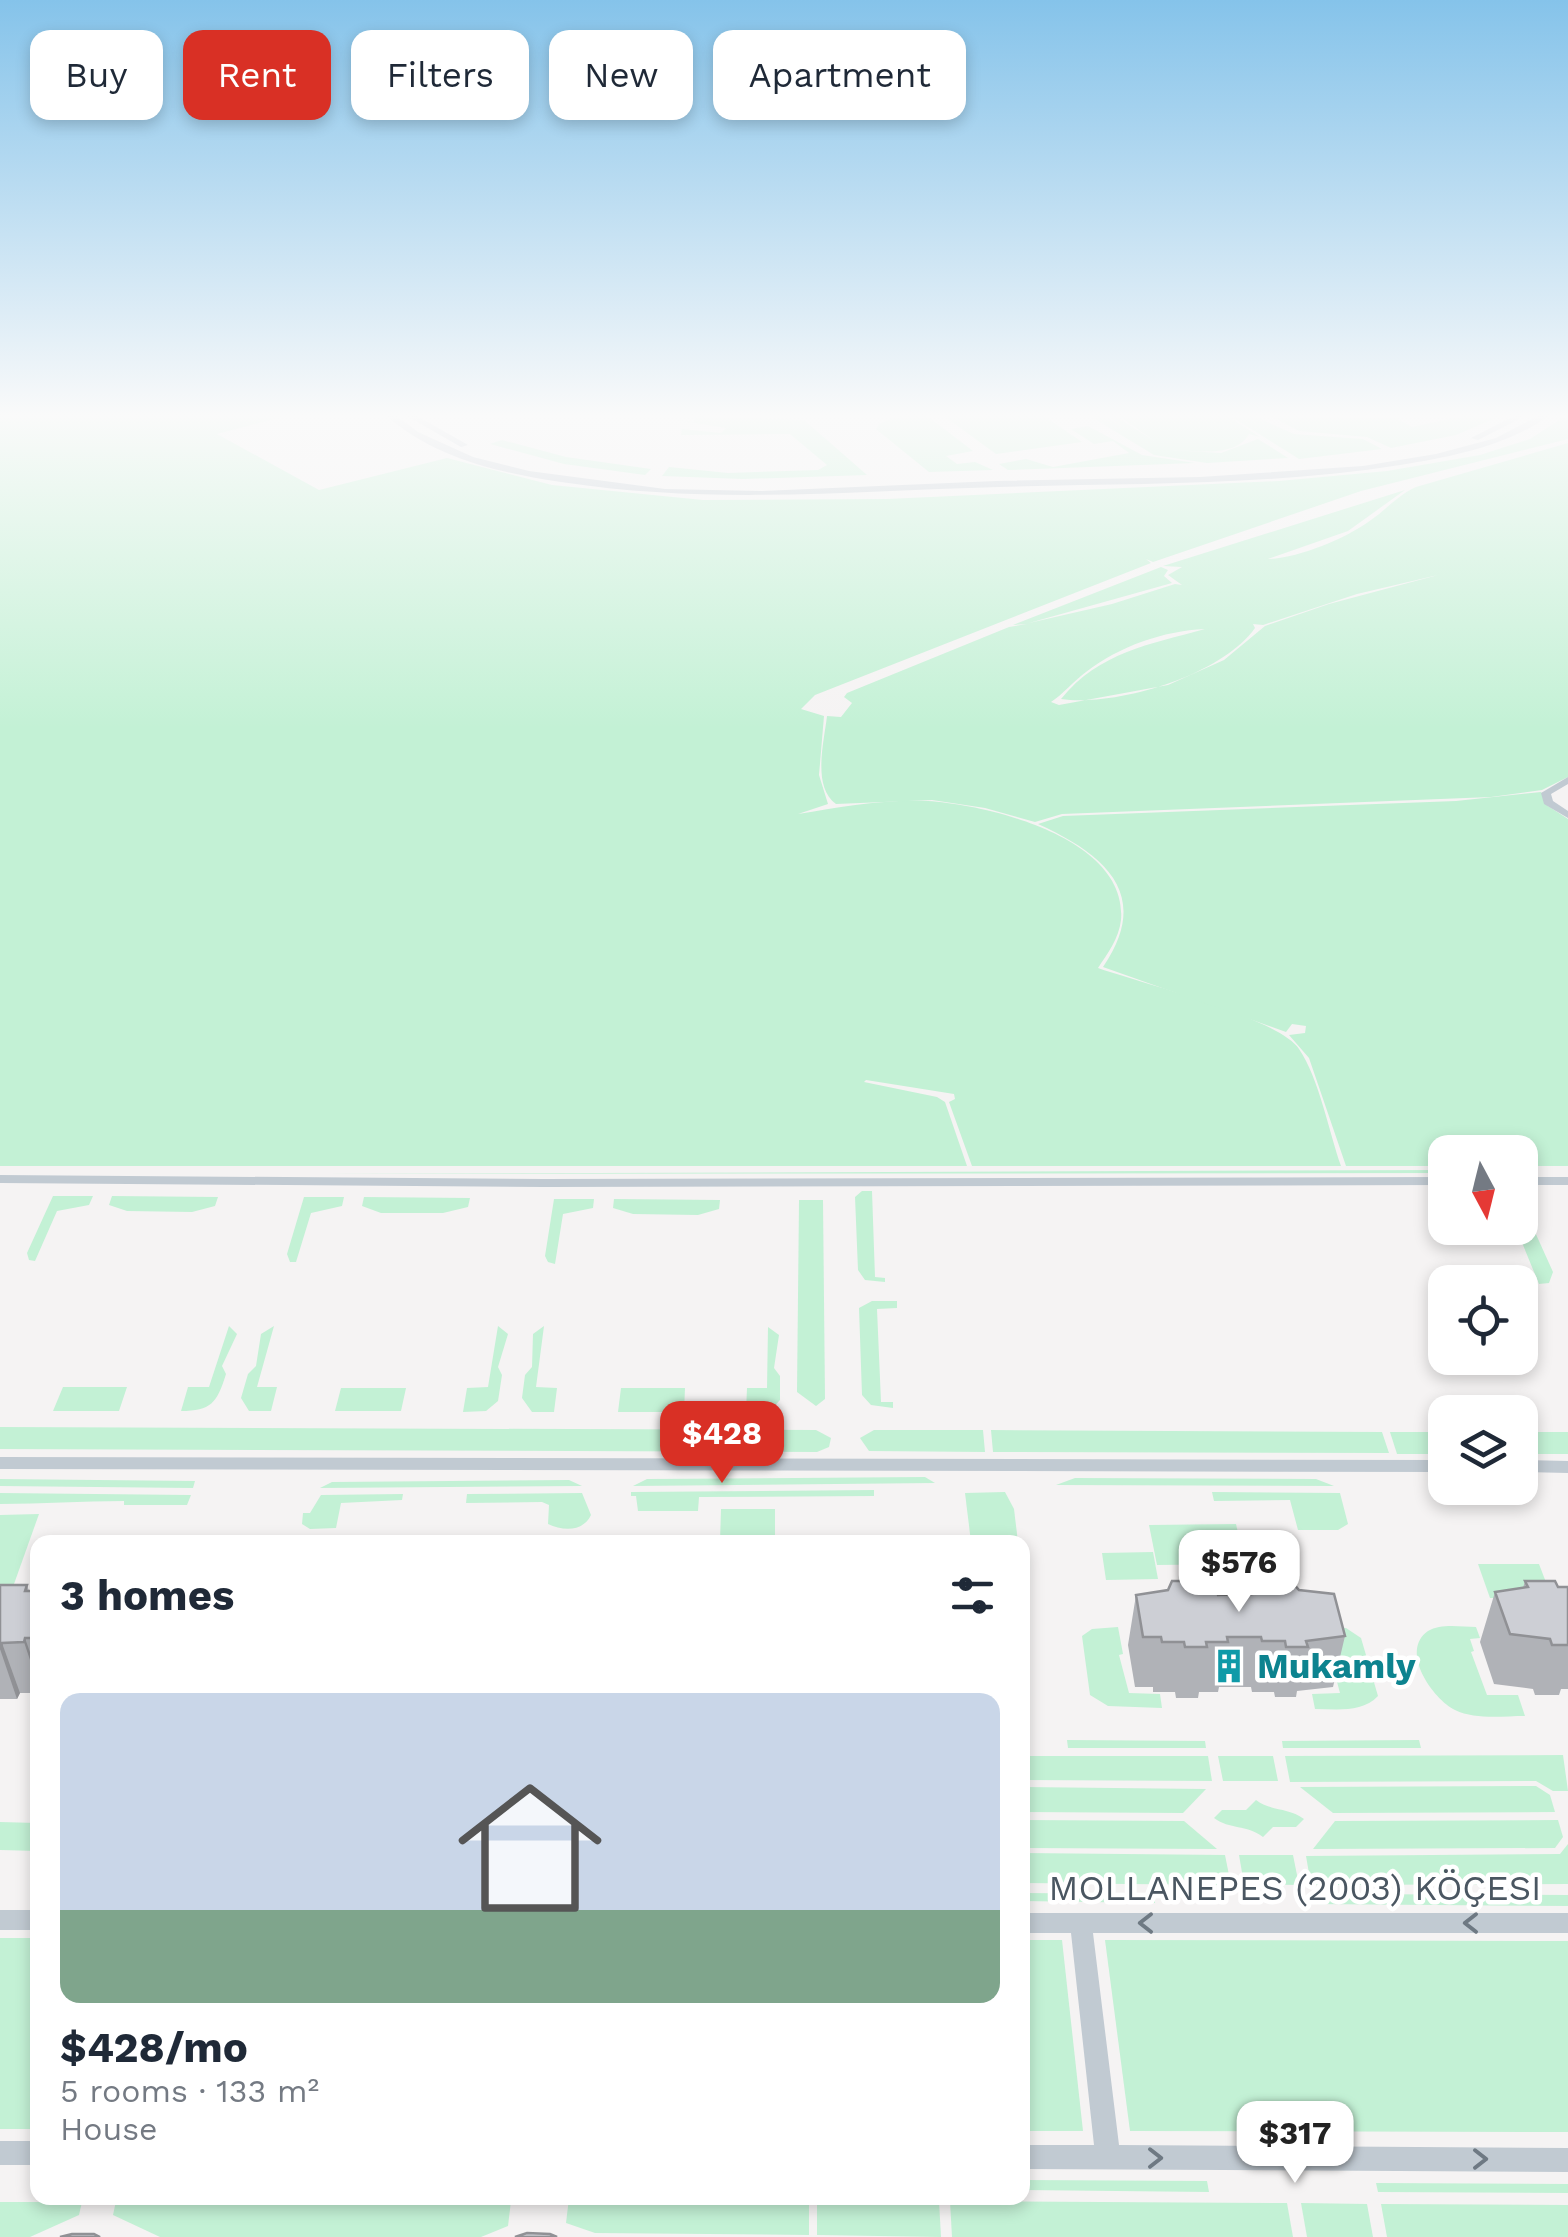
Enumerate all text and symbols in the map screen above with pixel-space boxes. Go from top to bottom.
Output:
chip: Buy [30,30,163,120]
chip: Rent [183,30,331,120]
chip: Filters [351,30,529,120]
chip: New [549,30,693,120]
chip: Apartment [713,30,966,120]
north arrow [1428,1135,1538,1245]
map controls [1428,1135,1538,1505]
button: locate [1428,1265,1538,1375]
button: layers [1428,1395,1538,1505]
pin: $428 [663,1401,781,1486]
text: $428 [682,1414,762,1452]
pin: $576 [1180,1530,1298,1615]
text: $576 [1201,1543,1277,1581]
icon: filters [945,1568,1000,1623]
text: 3 homes [60,1571,234,1620]
place label: Mukamly [1257,1645,1416,1687]
building icon: Mukamly [1210,1647,1248,1685]
icon: home [440,1758,620,1938]
street label: MOLLANEPES (2003) KÖÇESI [1049,1867,1541,1909]
one-way arrow [1137,1912,1152,1934]
one-way arrow [1462,1912,1478,1934]
text: $428/mo [60,2023,248,2072]
text: 5 rooms · 133 m² [60,2072,319,2110]
pin: $317 [1236,2101,1354,2186]
text: House [60,2110,158,2148]
text: $317 [1259,2114,1331,2152]
one-way arrow [1147,2147,1163,2168]
one-way arrow [1472,2149,1488,2170]

